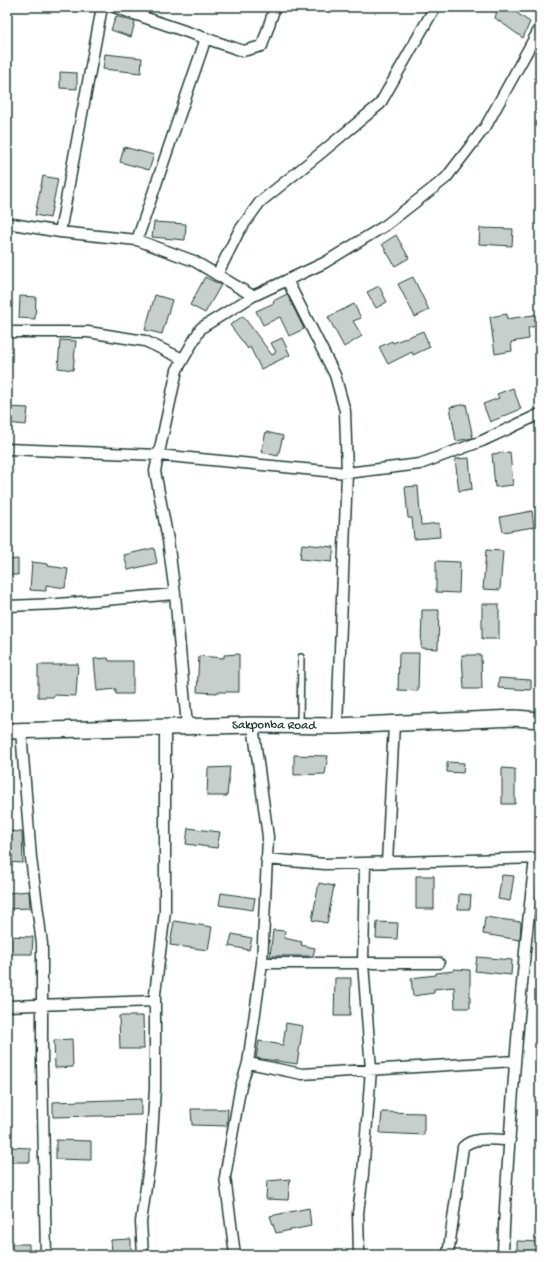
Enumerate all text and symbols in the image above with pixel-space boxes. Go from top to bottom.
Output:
street label: Sakponba Road [232,717,317,733]

